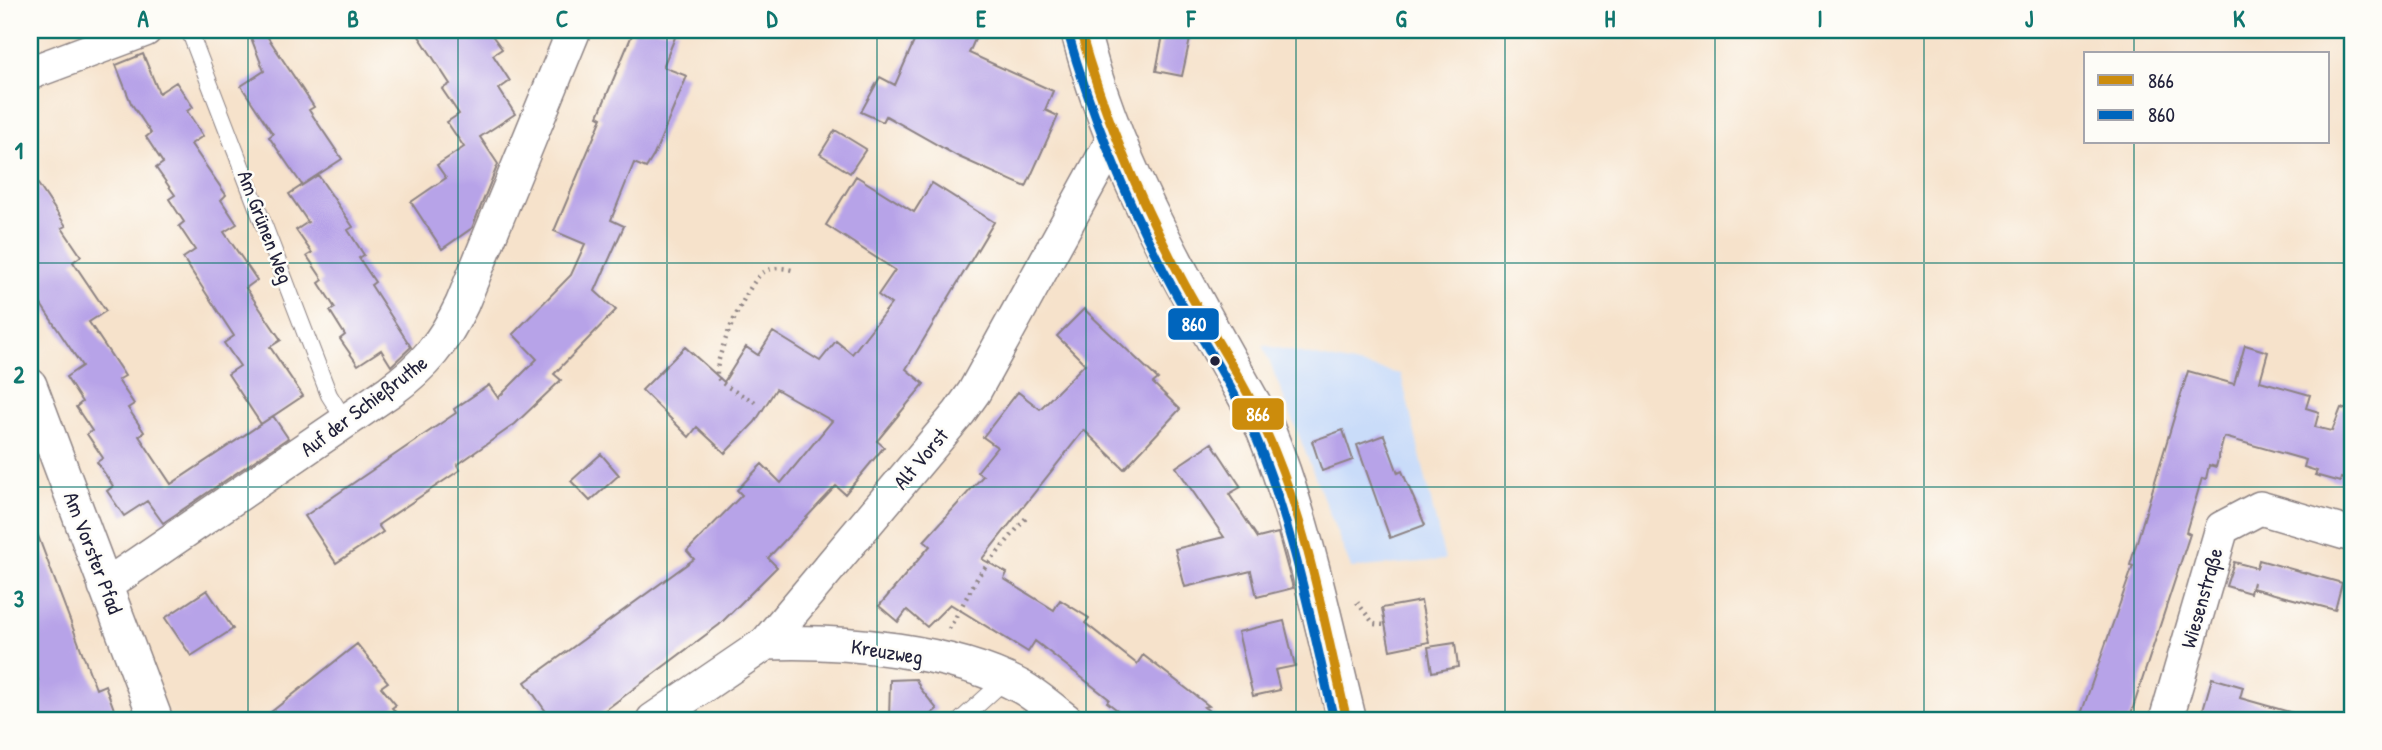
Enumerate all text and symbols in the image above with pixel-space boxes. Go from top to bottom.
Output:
text: A [137,3,149,34]
text: B [347,3,359,34]
text: C [556,3,568,34]
text: D [767,3,779,34]
text: E [976,3,987,34]
text: F [1186,3,1197,34]
text: G [1395,3,1407,34]
text: H [1605,3,1616,34]
text: I [1817,3,1823,34]
text: J [2025,3,2034,34]
text: K [2233,3,2246,34]
legend [2084,52,2330,144]
text: 866 [2148,66,2174,95]
text: 860 [2148,100,2175,129]
text: 1 [15,135,23,166]
street label: Am Grünen Weg [231,166,300,287]
line badge: 860 [1167,307,1220,341]
text: 860 [1182,311,1207,337]
street label: Auf der Schießruthe [294,348,433,463]
unlabelled marker [1208,354,1222,368]
text: 2 [14,359,25,390]
line badge: 866 [1231,397,1285,431]
text: 866 [1246,401,1270,427]
street label: Alt Vorst [887,421,955,495]
street label: Am Vorster Pfad [57,488,130,618]
street label: Wiesenstraße [2173,544,2230,651]
text: 3 [14,583,24,614]
street label: Kreuzweg [849,632,925,671]

